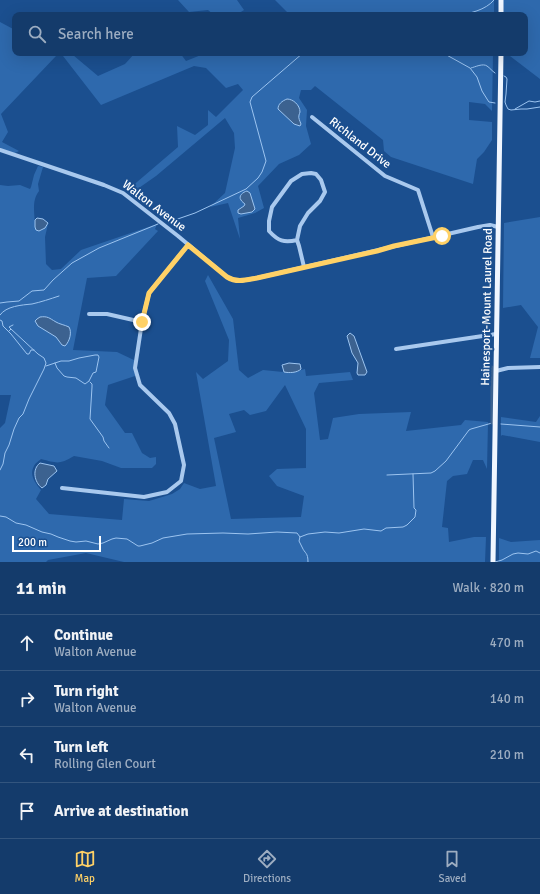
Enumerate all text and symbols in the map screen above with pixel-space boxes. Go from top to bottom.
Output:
search box [12,12,528,56]
icon: search [26,23,48,45]
text: Search here [58,25,134,43]
street label: Richland Drive [326,114,394,172]
street label: Walton Avenue [119,177,189,235]
route start [433,227,451,245]
street label: Hainesport-Mount Laurel Road [478,228,496,386]
route end [133,313,151,331]
scale bar [12,534,101,553]
text: 200 m [18,536,47,549]
text: 11 min [16,578,66,599]
text: Walk · 820 m [453,580,524,596]
text: Continue [54,626,113,644]
icon: ahead [16,632,38,654]
text: 470 m [490,635,524,651]
text: Walton Avenue [54,644,137,660]
text: Turn right [54,682,119,700]
icon: right [16,688,38,710]
text: 140 m [490,691,524,707]
text: Walton Avenue [54,700,137,716]
text: Turn left [54,738,108,756]
icon: left [16,744,38,766]
text: 210 m [490,747,524,763]
text: Rolling Glen Court [54,756,156,772]
icon: arrive [16,800,38,822]
text: Arrive at destination [54,802,189,820]
tab: Map [74,848,96,885]
tab: Directions [243,848,291,885]
tab: Saved [439,848,466,885]

